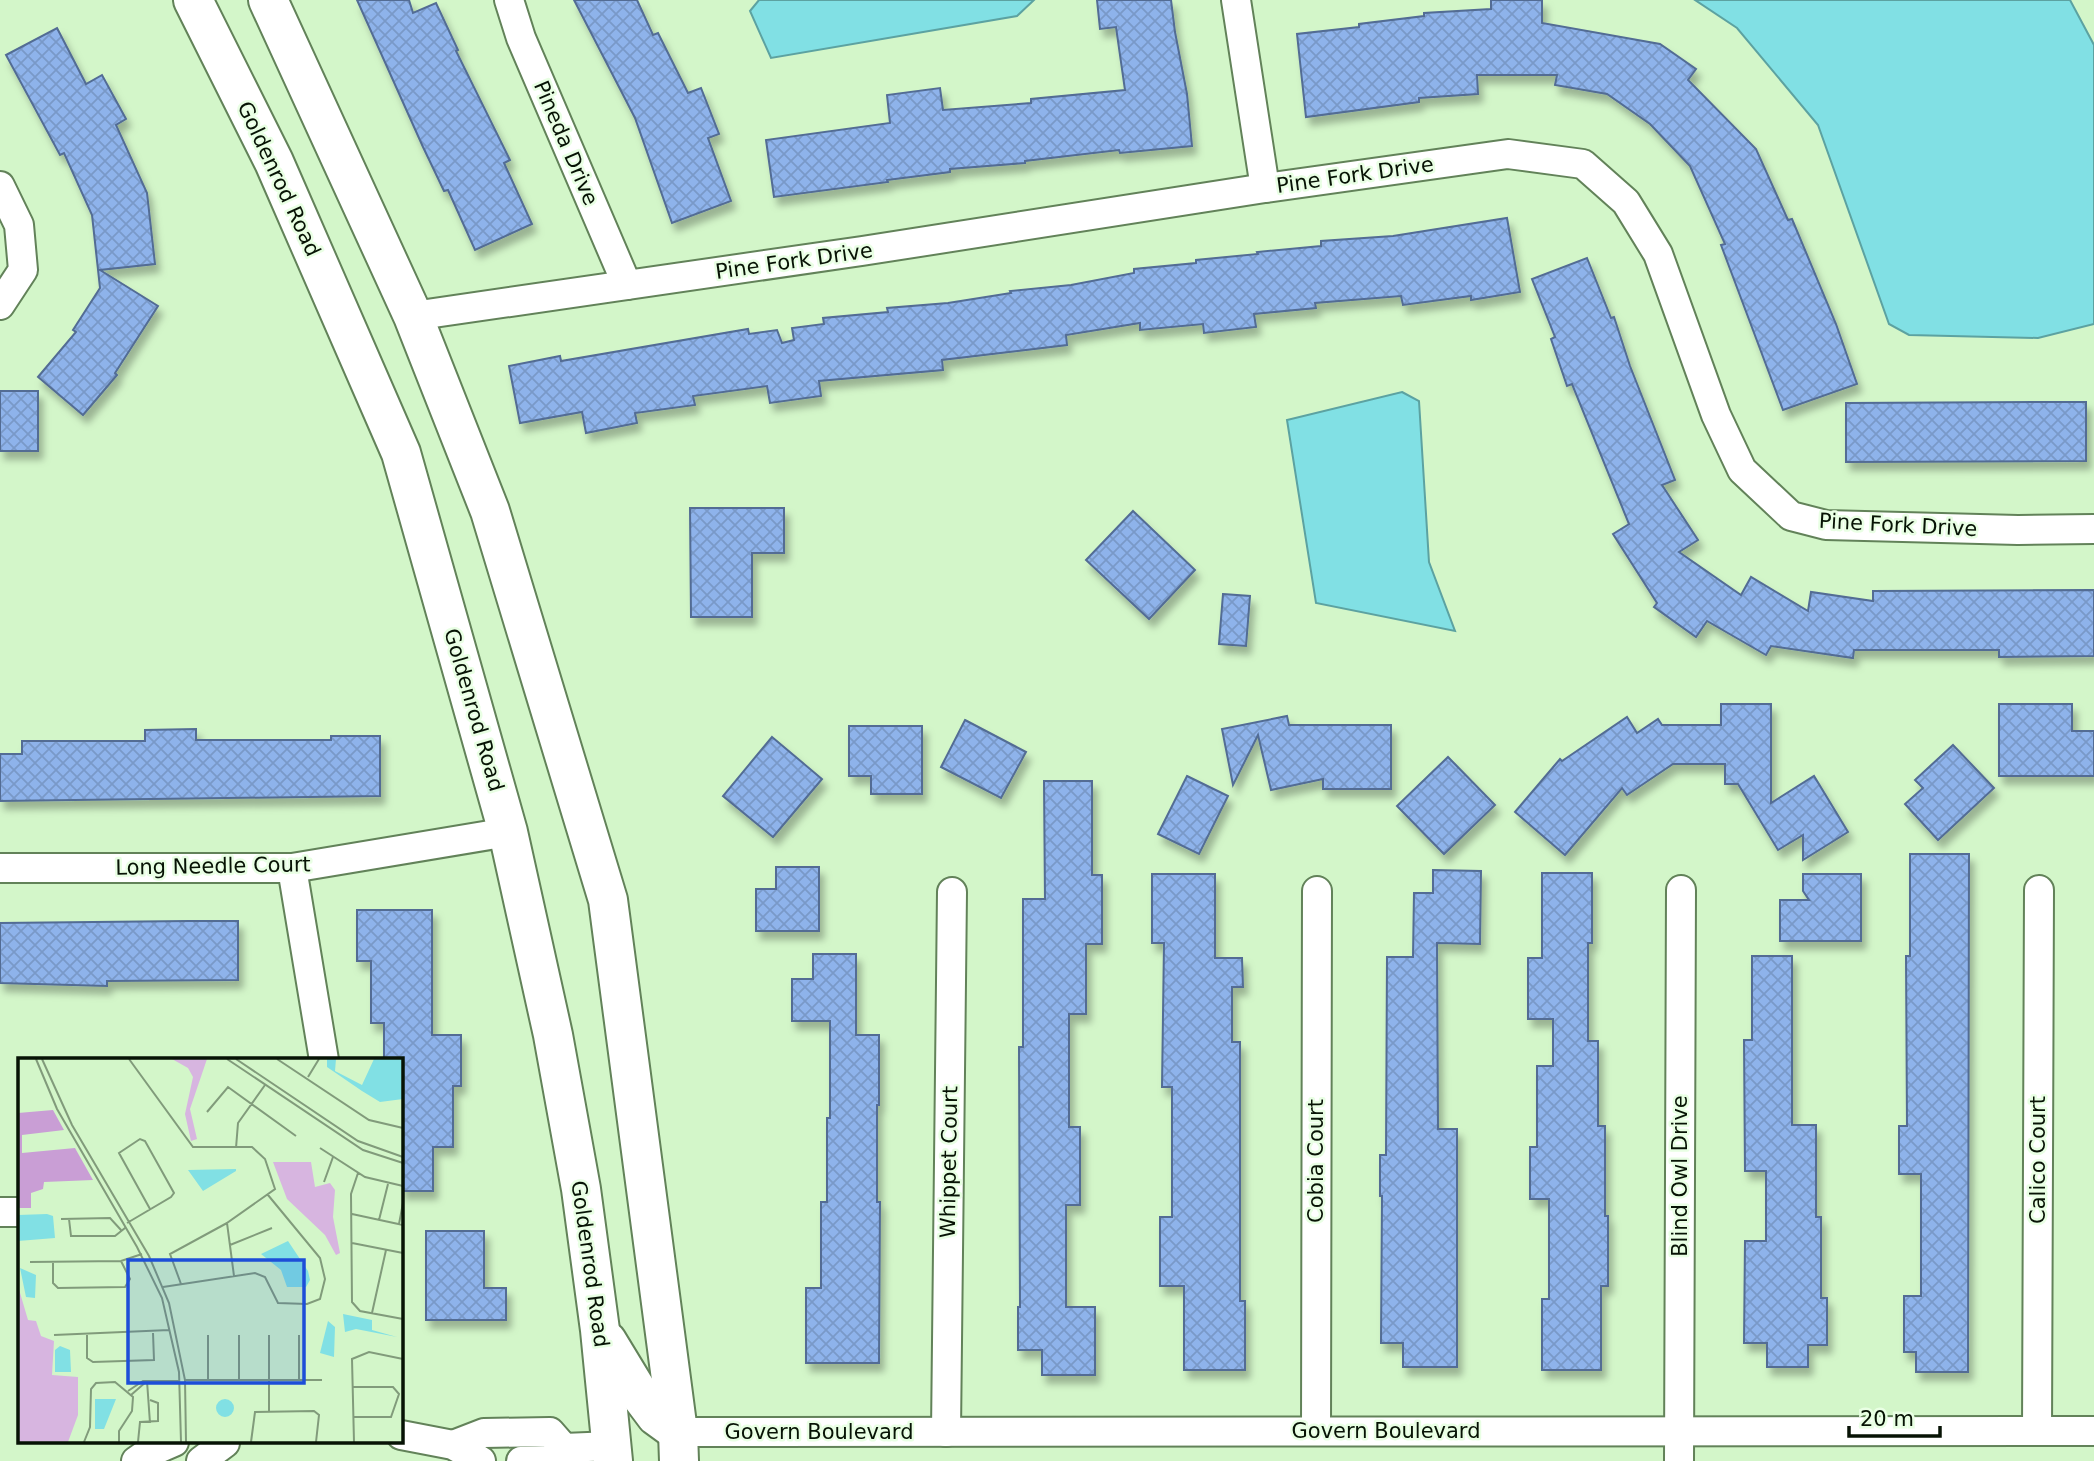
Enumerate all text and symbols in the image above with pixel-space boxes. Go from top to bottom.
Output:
street label: Pineda Drive [529,77,603,209]
street label: Goldenrod Road [233,98,325,260]
street label: Pine Fork Drive [1275,152,1435,198]
street label: Pine Fork Drive [714,238,874,284]
street label: Pine Fork Drive [1818,509,1978,541]
street label: Goldenrod Road [439,626,509,794]
street label: Long Needle Court [115,852,311,880]
inset map [18,1058,402,1444]
street label: Whippet Court [936,1086,962,1238]
street label: Blind Owl Drive [1668,1095,1692,1257]
street label: Calico Court [2026,1096,2050,1224]
street label: Cobia Court [1304,1099,1328,1223]
street label: Goldenrod Road [566,1179,614,1349]
scale bar [1849,1394,1940,1438]
text: 20 m [1860,1407,1914,1431]
street label: Govern Boulevard [1292,1419,1480,1443]
street label: Govern Boulevard [725,1420,913,1444]

